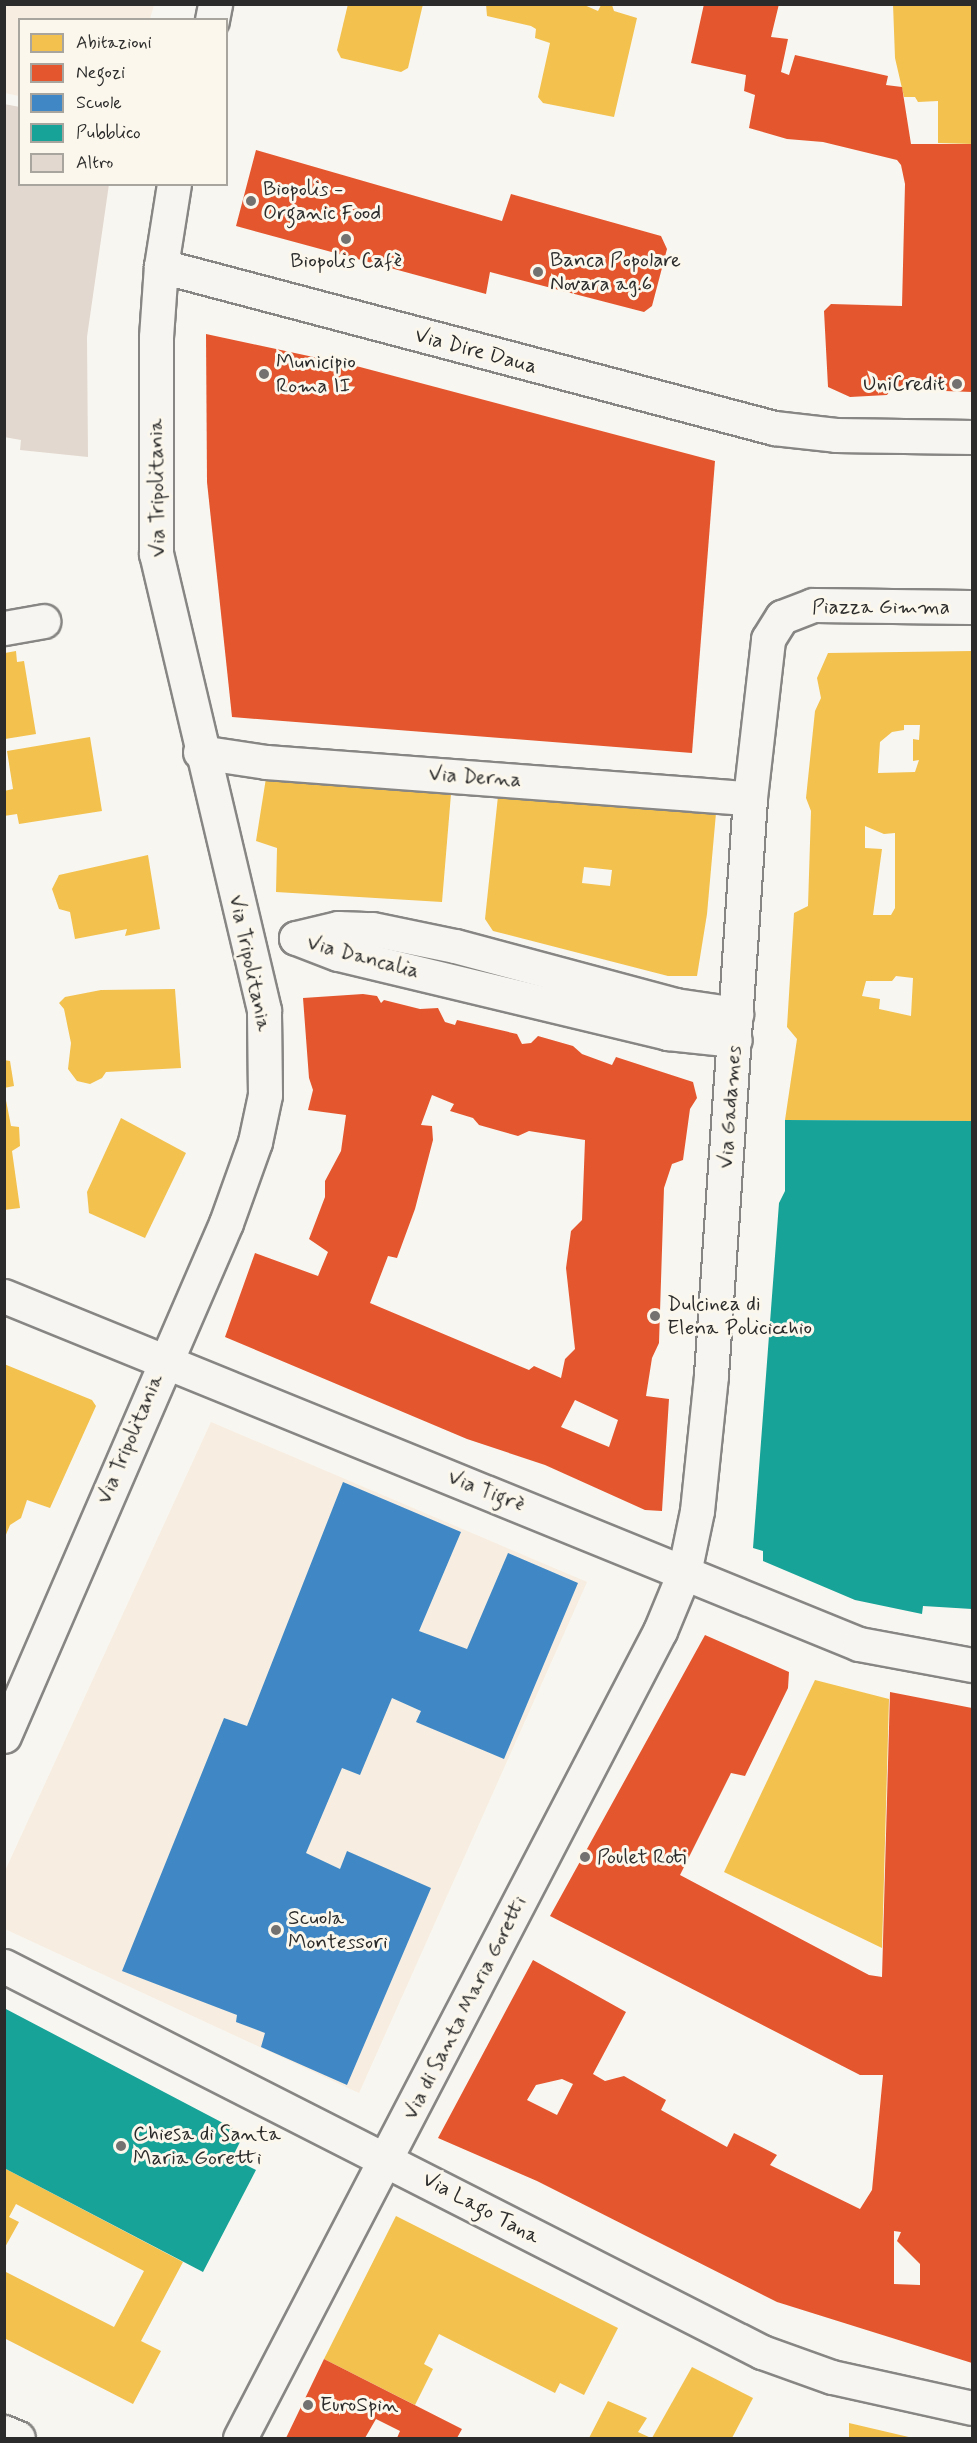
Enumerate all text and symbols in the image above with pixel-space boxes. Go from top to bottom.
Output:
legend [18,18,228,186]
text: Abitazioni [76,31,152,55]
text: Negozi [76,61,125,85]
text: Scuole [76,91,122,115]
text: Pubblico [76,121,141,145]
text: Altro [76,151,113,175]
place label: Biopolis - Organic Food [263,176,380,226]
marker: Biopolis - Organic Food [244,194,258,208]
marker: Biopolis Cafè [339,232,353,246]
place label: Banca Popolare Novara ag.6 [550,247,682,297]
place label: Biopolis Cafè [288,248,404,274]
marker: Banca Popolare Novara ag.6 [531,265,545,279]
street label: Via Dire Daua [414,323,538,379]
place label: Municipio Roma II [276,349,356,399]
marker: Municipio Roma II [257,367,271,381]
place label: UniCredit [863,371,945,397]
marker: UniCredit [950,377,964,391]
street label: Via Tripolitania [143,419,171,557]
street label: Piazza Gimma [812,594,950,620]
street label: Via Derna [428,761,522,793]
street label: Via Tripolitania [223,893,277,1033]
street label: Via Dancalia [305,930,421,984]
street label: Via Gadames [713,1046,747,1168]
place label: Dulcinea di Elena Policicchio [667,1291,808,1341]
marker: Dulcinea di Elena Policicchio [648,1309,662,1323]
street label: Via Tripolitania [91,1370,169,1508]
street label: Via Tigrè [445,1465,527,1517]
place label: Poulet Roti [597,1844,686,1870]
marker: Poulet Roti [578,1850,592,1864]
street label: Via di Santa Maria Goretti [399,1894,531,2122]
place label: Scuola Montessori [288,1905,388,1955]
marker: Scuola Montessori [269,1923,283,1937]
place label: Chiesa di Santa Maria Goretti [133,2121,273,2171]
marker: Chiesa di Santa Maria Goretti [114,2139,128,2153]
street label: Via Lago Tana [421,2168,541,2248]
place label: EuroSpin [320,2392,398,2418]
marker: EuroSpin [301,2398,315,2412]

